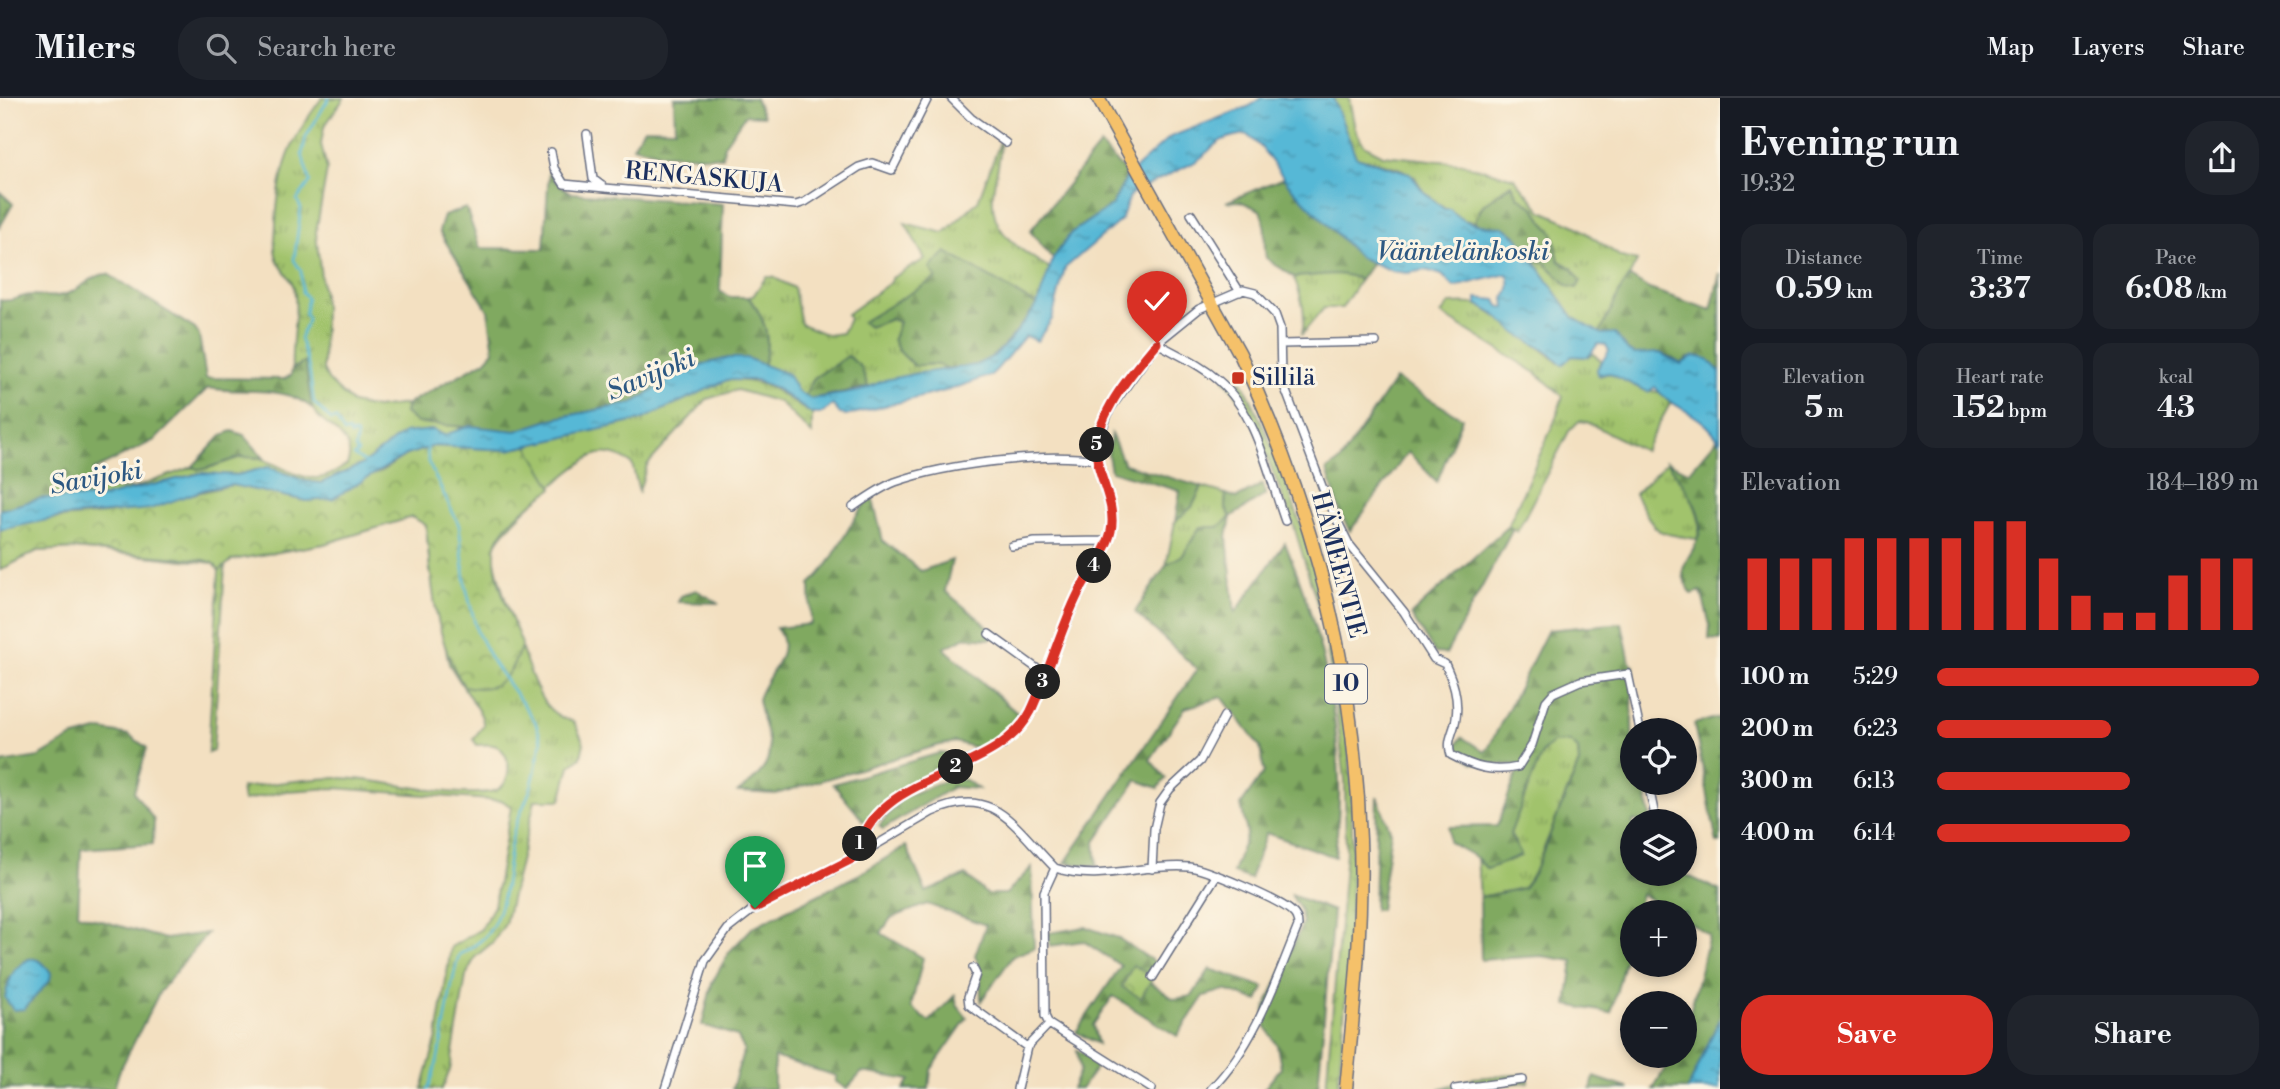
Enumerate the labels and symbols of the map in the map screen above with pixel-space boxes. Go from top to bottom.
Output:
street label: RENGASKUJA [624,156,785,200]
water label: Vääntelänkoski [1377,236,1550,268]
pin [1127,271,1187,343]
water label: Savijoki [602,342,701,408]
place label: Sillilä [1252,363,1316,393]
marker: Sillilä [1230,370,1246,386]
pin: 5 [1080,428,1114,462]
water label: Savijoki [47,454,146,502]
street label: HÄMEENTIE [1304,488,1373,642]
pin: 4 [1076,548,1112,584]
pin: 3 [1026,664,1060,700]
road number: 10 [1325,664,1367,704]
pin: 2 [939,750,974,784]
pin: 1 [842,826,878,862]
pin [725,836,785,908]

